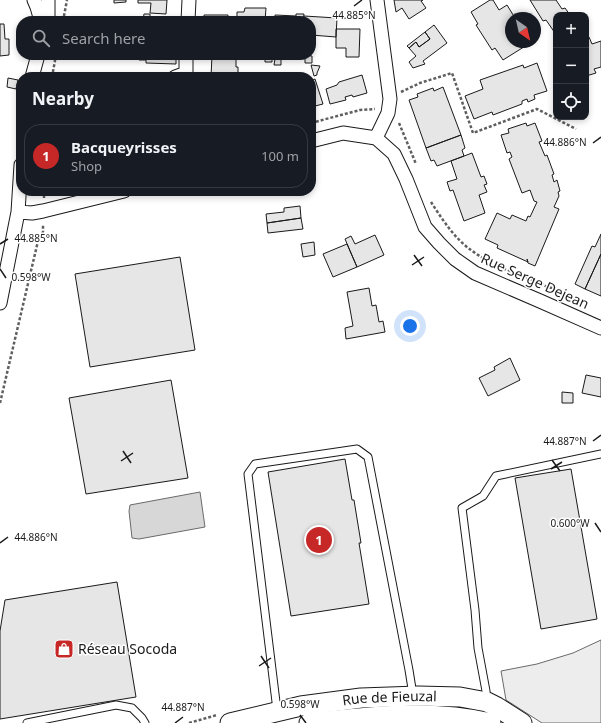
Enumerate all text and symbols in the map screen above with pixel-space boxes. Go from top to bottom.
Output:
text: 44.885°N [332,8,376,22]
north arrow [505,12,541,48]
map controls [553,12,589,120]
button: + [553,12,589,48]
search box [16,16,316,60]
icon: search [30,27,52,49]
text: Search here [62,28,145,48]
button: − [553,48,589,84]
button: locate [553,84,589,120]
text: Nearby [32,87,94,110]
text: 44.886°N [543,135,587,149]
text: Bacqueyrisses [71,137,177,157]
text: 1 [42,147,50,165]
text: 100 m [261,147,299,165]
text: Shop [71,157,102,175]
text: 44.885°N [14,231,58,245]
street label: Rue Serge Dejean [478,248,592,313]
text: 0.598°W [11,270,51,284]
your location [400,316,420,336]
text: 44.887°N [543,434,587,448]
text: 0.600°W [550,516,590,530]
pin: 1 [306,525,332,555]
text: 44.886°N [14,530,58,544]
shop icon: Réseau Socoda [53,638,75,660]
place label: Réseau Socoda [78,639,177,658]
street label: Rue de Fieuzal [341,686,437,709]
text: 0.598°W [280,697,320,711]
text: 44.887°N [161,700,205,714]

